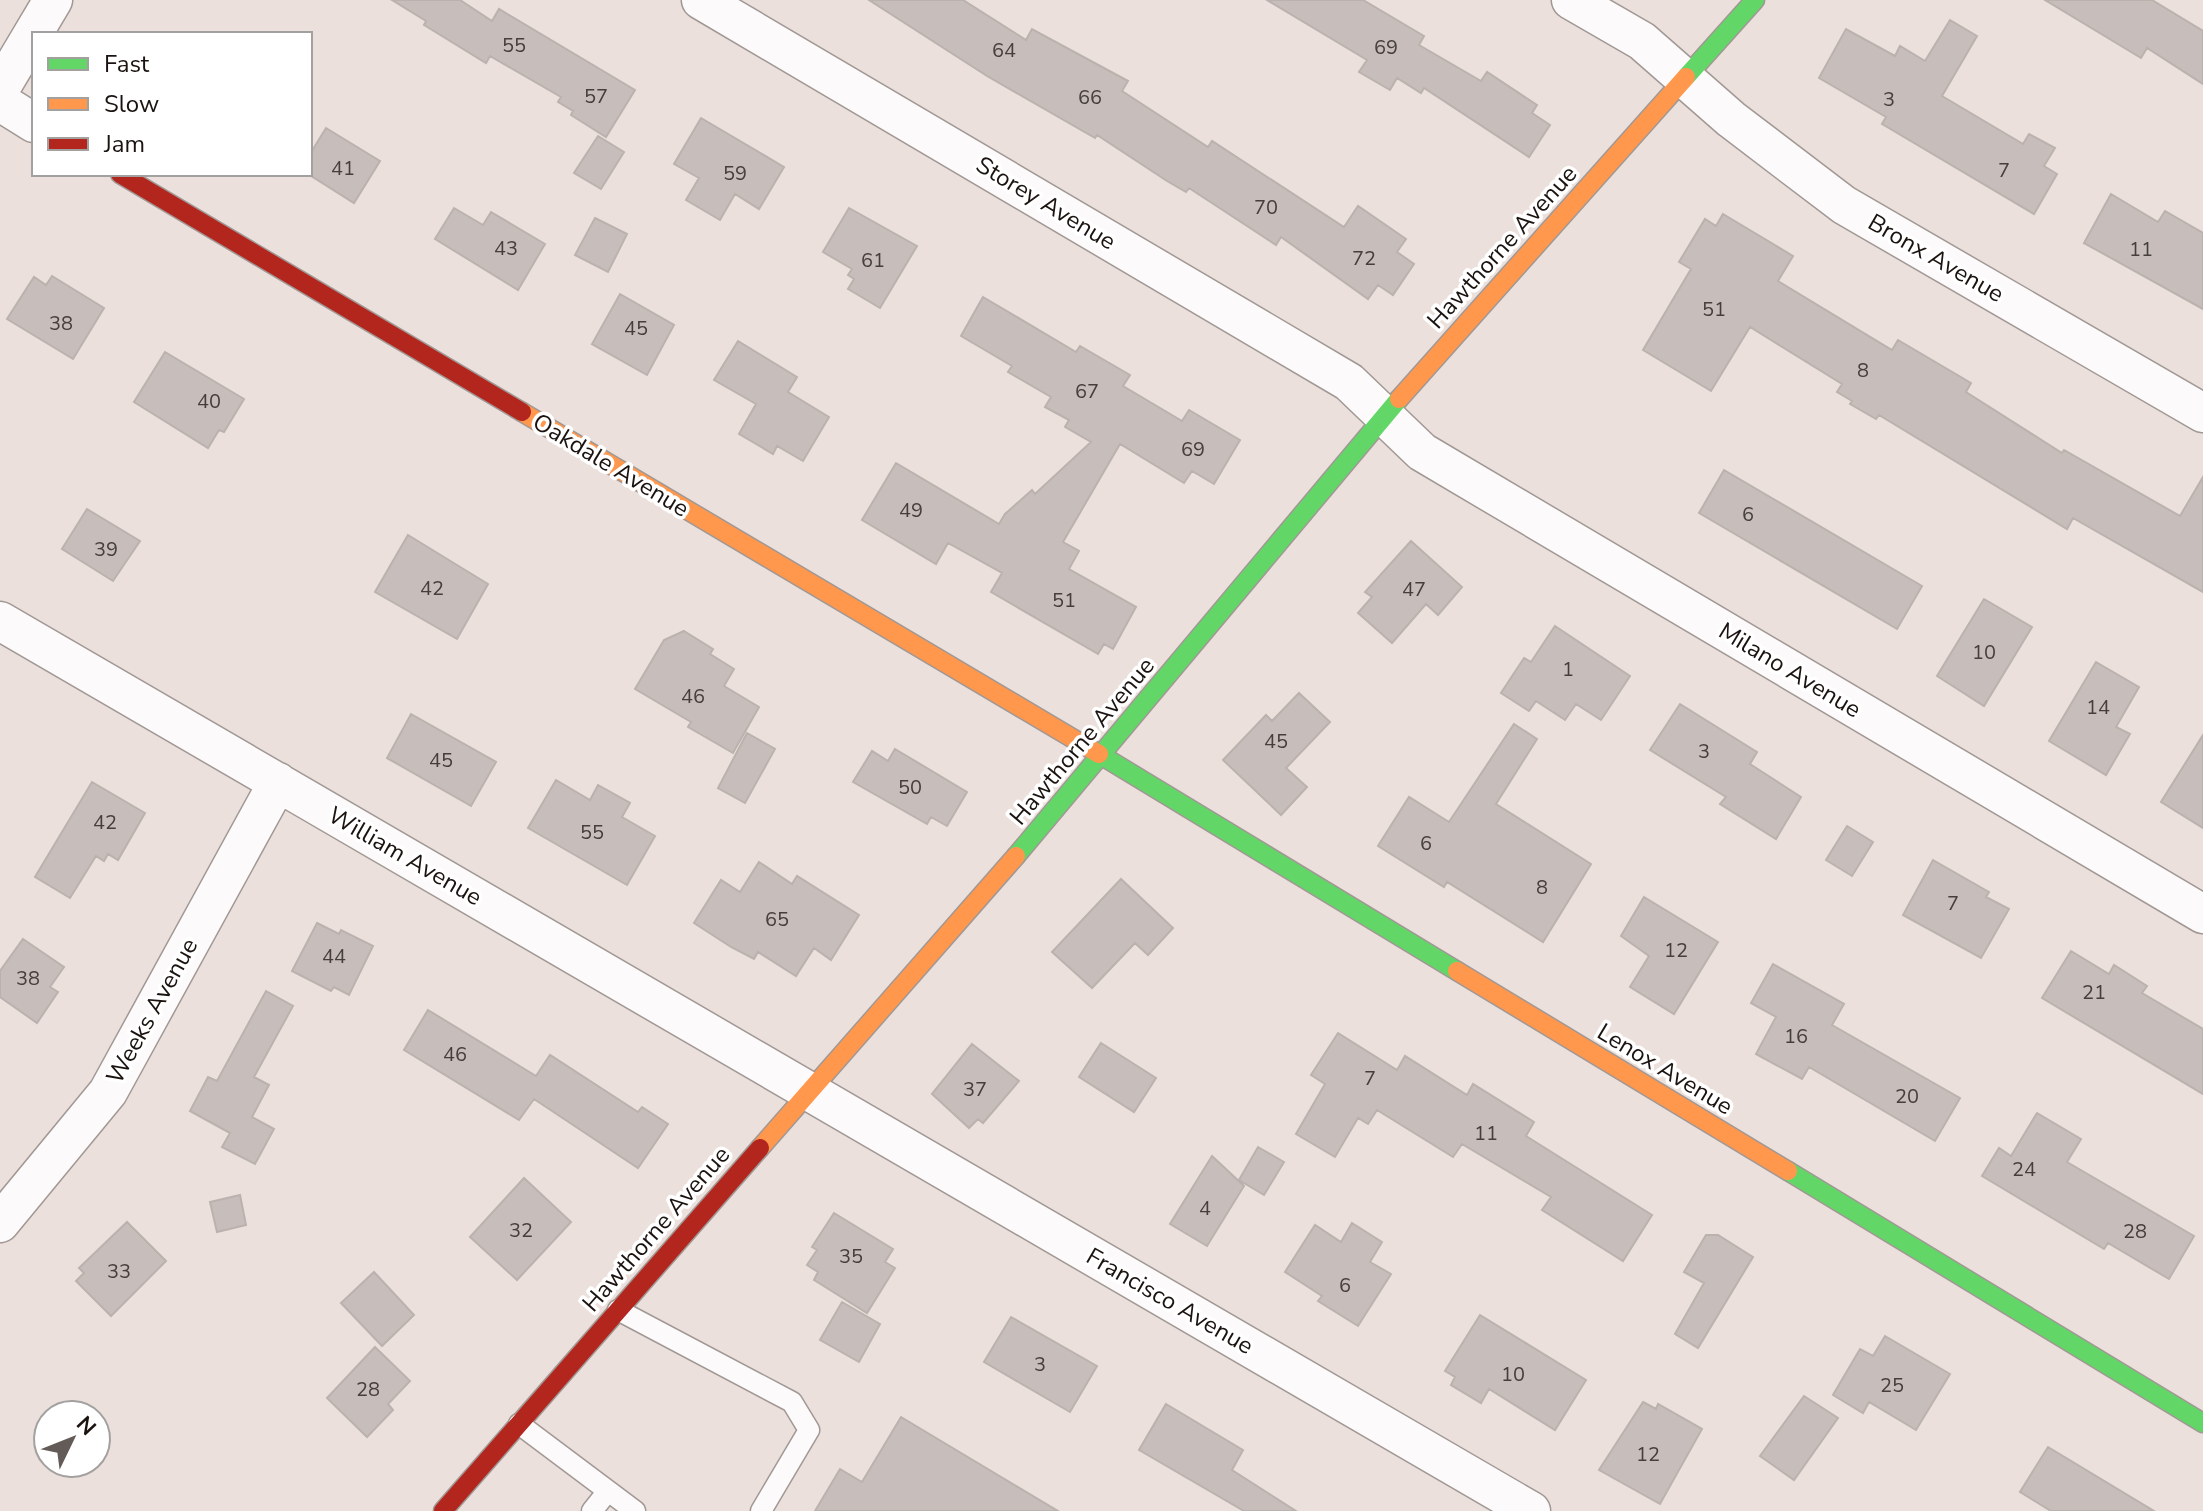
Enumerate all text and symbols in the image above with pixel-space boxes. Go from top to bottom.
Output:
legend [32,32,312,176]
house number: 55 [502,32,526,59]
house number: 69 [1374,34,1398,61]
house number: 64 [992,37,1016,64]
text: Fast [104,48,150,80]
house number: 57 [584,83,608,110]
house number: 66 [1078,84,1102,111]
house number: 3 [1883,86,1895,113]
text: Slow [104,88,159,120]
text: Jam [103,128,145,160]
street label: Storey Avenue [970,149,1122,257]
house number: 41 [331,155,355,182]
house number: 7 [1998,157,2010,184]
street label: Hawthorne Avenue [1420,158,1584,336]
house number: 59 [723,160,747,187]
house number: 70 [1254,194,1278,221]
street label: Bronx Avenue [1862,206,2010,310]
house number: 43 [494,235,518,262]
house number: 11 [2129,236,2153,263]
house number: 72 [1352,245,1376,272]
house number: 61 [861,247,885,274]
house number: 51 [1702,296,1726,323]
house number: 38 [49,310,73,337]
house number: 45 [624,315,648,342]
house number: 8 [1857,357,1869,384]
house number: 67 [1075,378,1099,405]
house number: 40 [197,388,221,415]
street label: Oakdale Avenue [527,406,695,524]
house number: 69 [1181,436,1205,463]
house number: 49 [899,497,923,524]
house number: 6 [1742,501,1754,528]
house number: 39 [94,536,118,563]
house number: 42 [420,575,444,602]
house number: 47 [1402,576,1426,603]
house number: 51 [1052,587,1076,614]
street label: Milano Avenue [1713,615,1867,725]
house number: 10 [1972,639,1996,666]
street label: Hawthorne Avenue [1002,650,1162,832]
house number: 1 [1562,656,1574,683]
house number: 46 [681,683,705,710]
house number: 14 [2086,694,2110,721]
house number: 45 [1264,728,1288,755]
house number: 3 [1698,738,1710,765]
house number: 45 [429,747,453,774]
house number: 50 [898,774,922,801]
street label: William Avenue [322,799,488,913]
house number: 42 [93,809,117,836]
house number: 55 [580,819,604,846]
house number: 6 [1420,830,1432,857]
house number: 8 [1536,874,1548,901]
house number: 7 [1947,890,1959,917]
house number: 65 [765,906,789,933]
street label: Weeks Avenue [99,933,205,1089]
house number: 12 [1664,937,1688,964]
house number: 44 [322,943,346,970]
house number: 38 [16,965,40,992]
house number: 21 [2082,979,2106,1006]
street label: Lenox Avenue [1591,1016,1739,1122]
house number: 16 [1784,1023,1808,1050]
house number: 46 [443,1041,467,1068]
house number: 7 [1364,1065,1376,1092]
house number: 37 [963,1076,987,1103]
house number: 20 [1895,1083,1919,1110]
house number: 11 [1474,1120,1498,1147]
street label: Hawthorne Avenue [575,1139,737,1319]
house number: 24 [2012,1156,2036,1183]
house number: 4 [1199,1195,1211,1222]
house number: 32 [509,1217,533,1244]
house number: 28 [2123,1218,2147,1245]
street label: Francisco Avenue [1081,1240,1259,1362]
house number: 35 [839,1243,863,1270]
house number: 33 [107,1258,131,1285]
house number: 6 [1339,1272,1351,1299]
house number: 3 [1034,1351,1046,1378]
house number: 10 [1501,1361,1525,1388]
house number: 25 [1880,1372,1904,1399]
house number: 28 [356,1376,380,1403]
north arrow [32,1399,112,1479]
text: N [69,1410,102,1442]
house number: 12 [1636,1441,1660,1468]

